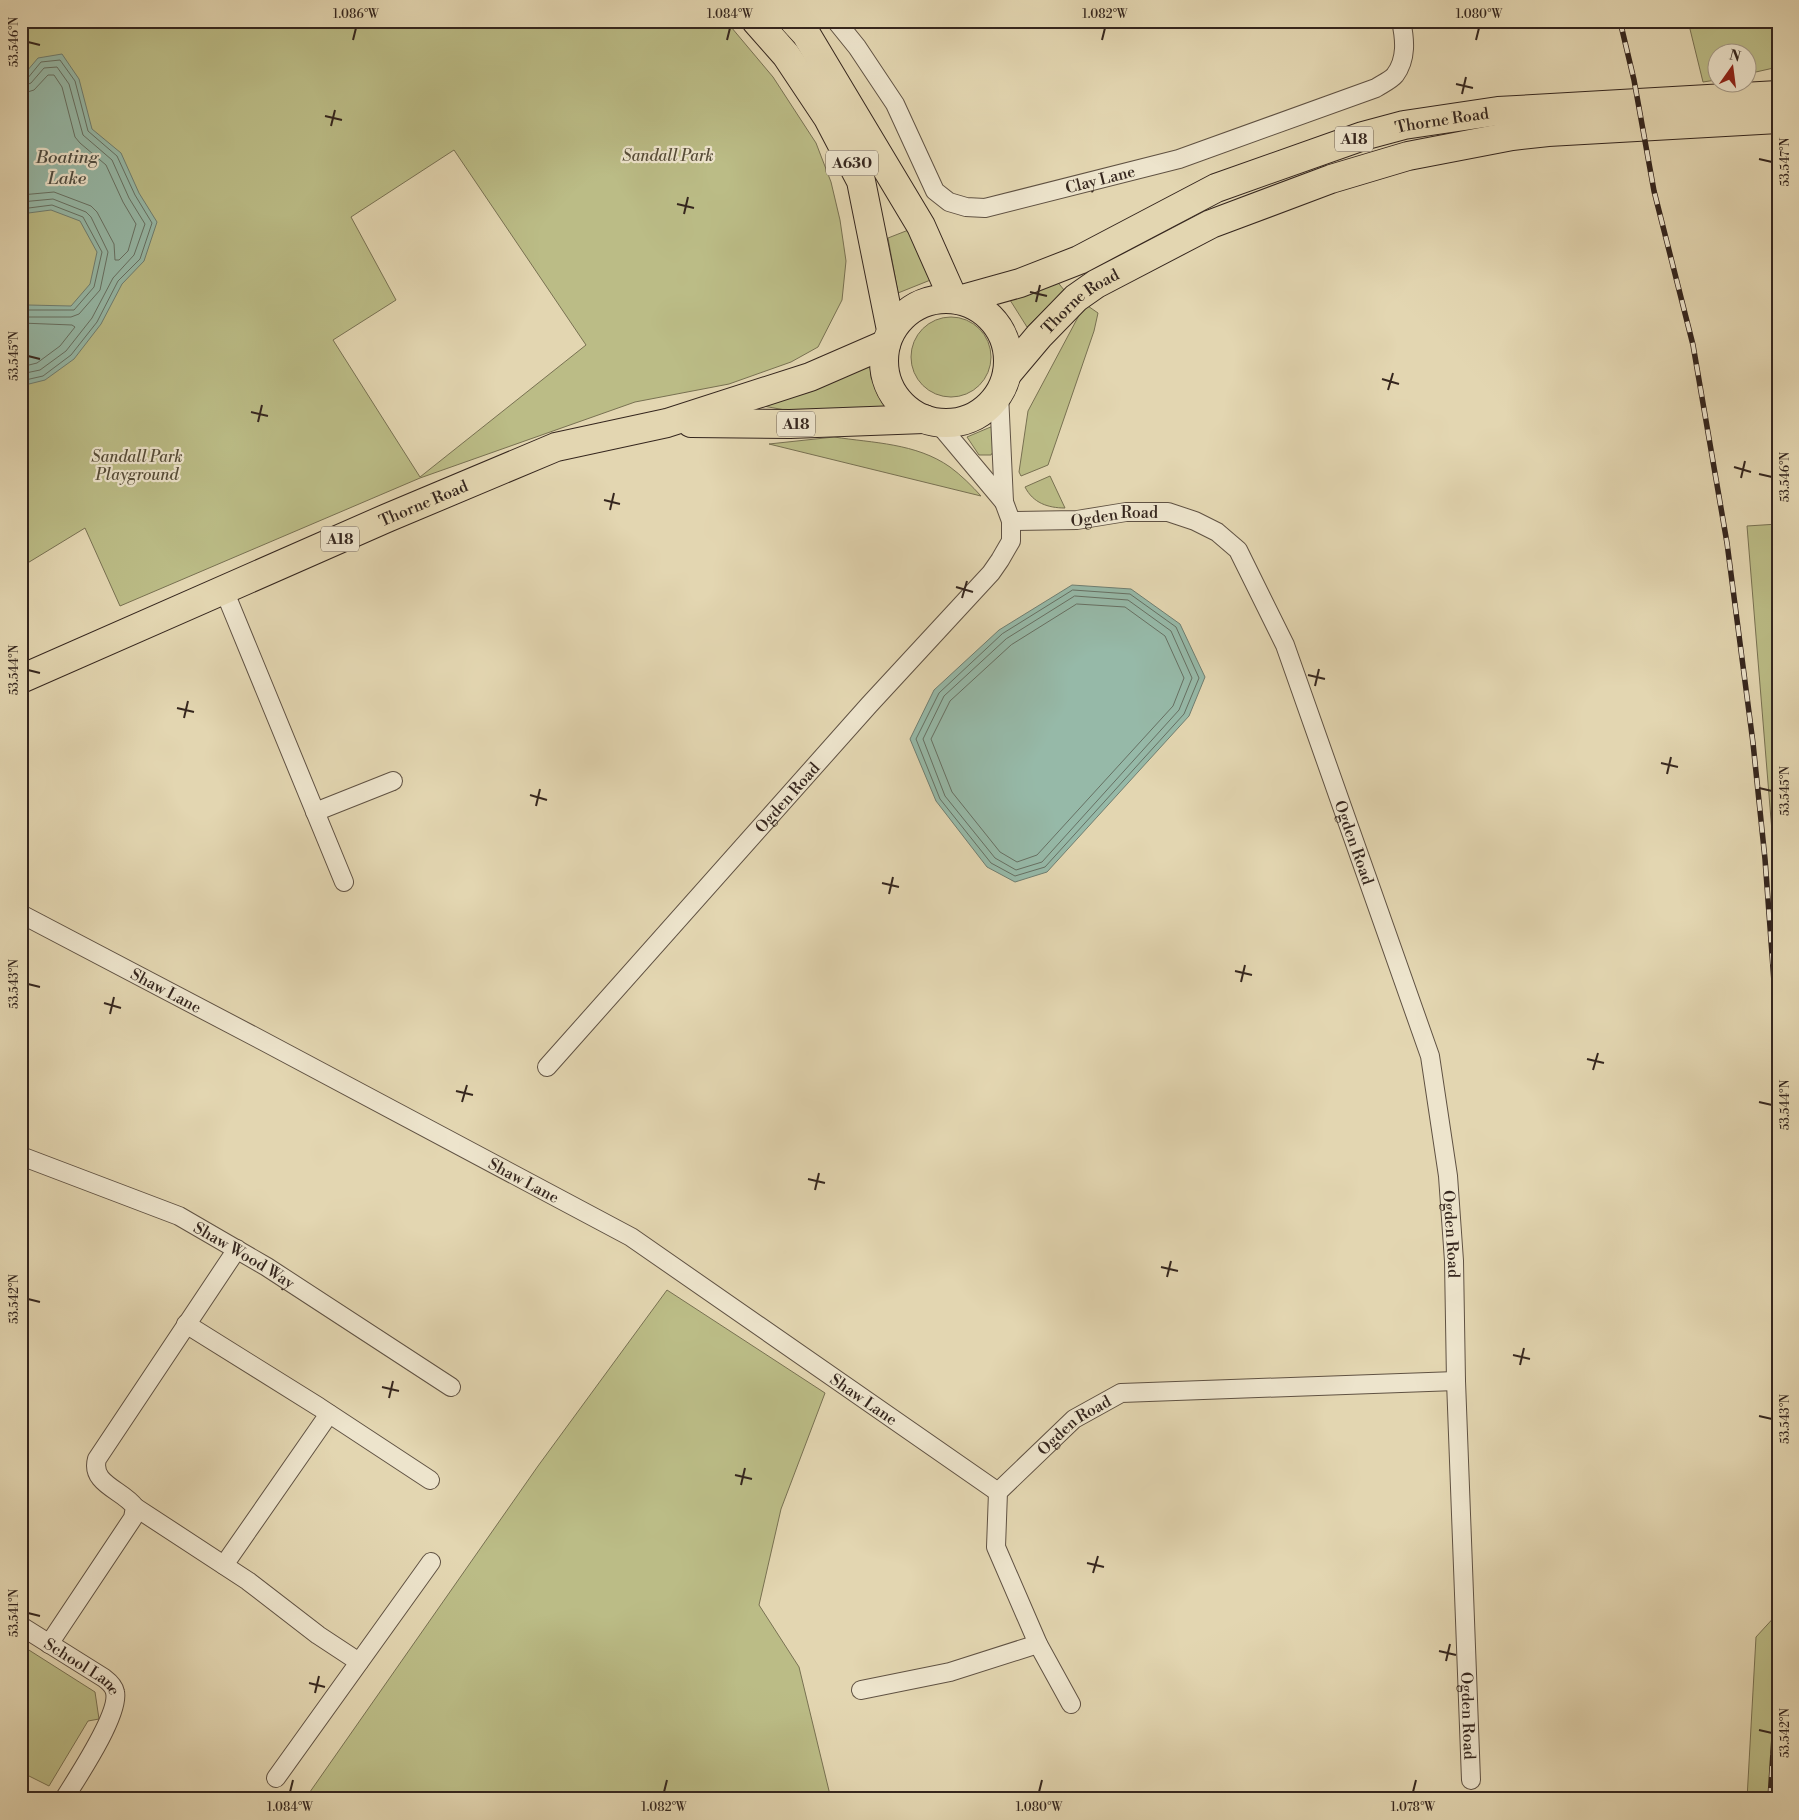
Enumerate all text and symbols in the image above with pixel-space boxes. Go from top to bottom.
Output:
text: 1.086°W [333,7,380,22]
text: 1.084°W [707,7,754,22]
text: 1.082°W [1082,7,1129,22]
text: 1.080°W [1456,7,1503,22]
text: 53.546°N [7,17,22,67]
north arrow [1706,42,1756,92]
text: N [1727,46,1742,66]
street label: Thorne Road [1393,103,1490,138]
road number: A18 [1335,126,1373,152]
text: 53.547°N [1778,138,1793,186]
water label: Boating Lake [35,146,99,190]
park label: Sandall Park [622,146,714,166]
road number: A630 [826,150,878,176]
street label: Clay Lane [1063,161,1137,198]
street label: Thorne Road [1037,265,1123,339]
text: 53.545°N [7,331,22,381]
road number: A18 [777,412,815,436]
park label: Sandall Park Playground [91,447,183,485]
text: 53.546°N [1778,452,1793,502]
street label: Thorne Road [376,476,471,531]
street label: Ogden Road [1071,503,1158,531]
road number: A18 [321,526,359,552]
text: 53.544°N [7,645,22,695]
street label: Ogden Road [751,758,824,837]
text: 53.545°N [1778,766,1793,816]
street label: Ogden Road [1330,798,1378,887]
text: 53.543°N [7,959,22,1009]
street label: Shaw Lane [127,964,205,1018]
text: 53.544°N [1778,1080,1793,1130]
street label: Shaw Lane [485,1154,562,1208]
street label: Ogden Road [1438,1189,1463,1278]
street label: Shaw Wood Way [190,1218,298,1293]
text: 53.542°N [7,1274,22,1324]
street label: Shaw Lane [826,1369,901,1430]
street label: Ogden Road [1033,1392,1115,1460]
text: 53.543°N [1778,1394,1793,1444]
text: 53.541°N [7,1589,22,1637]
street label: School Lane [40,1634,124,1698]
street label: Ogden Road [1456,1671,1479,1760]
text: 53.542°N [1778,1708,1793,1758]
text: 1.084°W [267,1800,314,1815]
text: 1.082°W [641,1800,688,1815]
text: 1.080°W [1016,1800,1063,1815]
text: 1.078°W [1391,1800,1436,1815]

